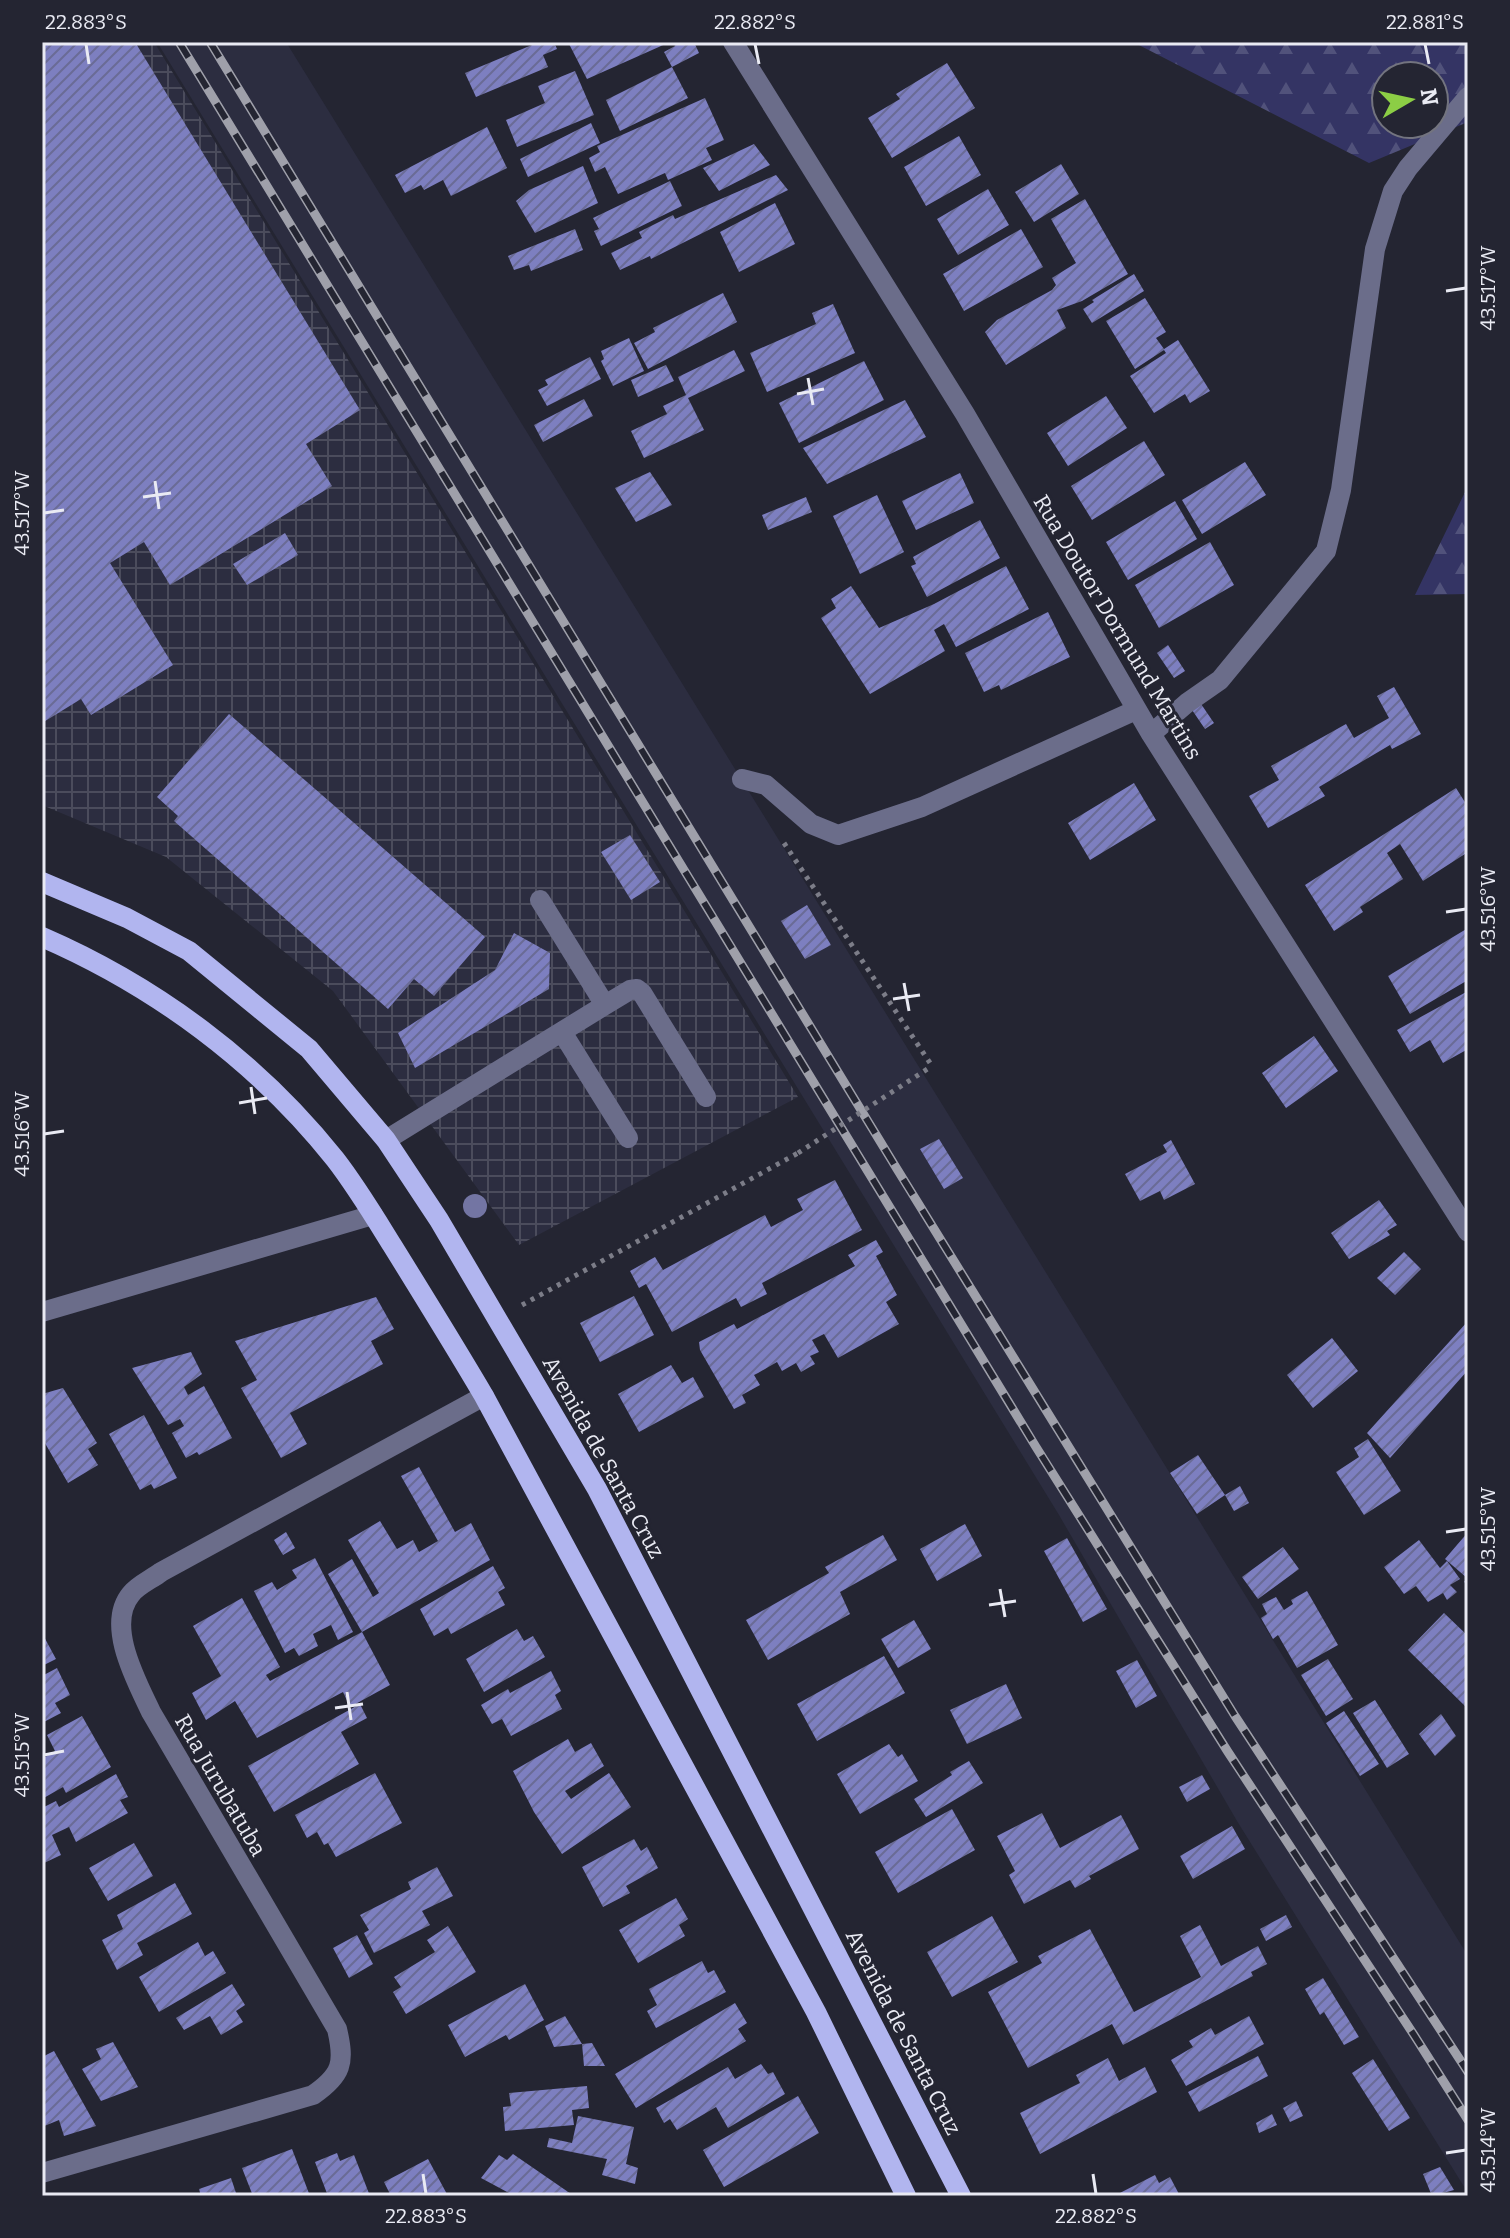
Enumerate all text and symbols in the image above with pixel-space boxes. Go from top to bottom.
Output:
text: 22.883°S [45,10,127,34]
text: 22.882°S [714,10,796,34]
text: 22.881°S [1386,10,1464,34]
north arrow [1370,60,1450,140]
text: N [1415,86,1444,107]
text: 43.517°W [1476,245,1500,330]
text: 43.517°W [10,470,34,555]
street label: Rua Doutor Dormund Martins [1028,490,1207,765]
text: 43.516°W [1476,866,1500,952]
text: 43.516°W [10,1091,34,1177]
street label: Avenida de Santa Cruz [537,1351,670,1563]
text: 43.515°W [1476,1486,1500,1571]
street label: Rua Jurubatuba [169,1710,272,1861]
text: 43.515°W [10,1712,34,1797]
street label: Avenida de Santa Cruz [840,1925,967,2139]
text: 43.514°W [1476,2107,1500,2193]
text: 22.883°S [385,2204,467,2228]
text: 22.882°S [1055,2204,1137,2228]

